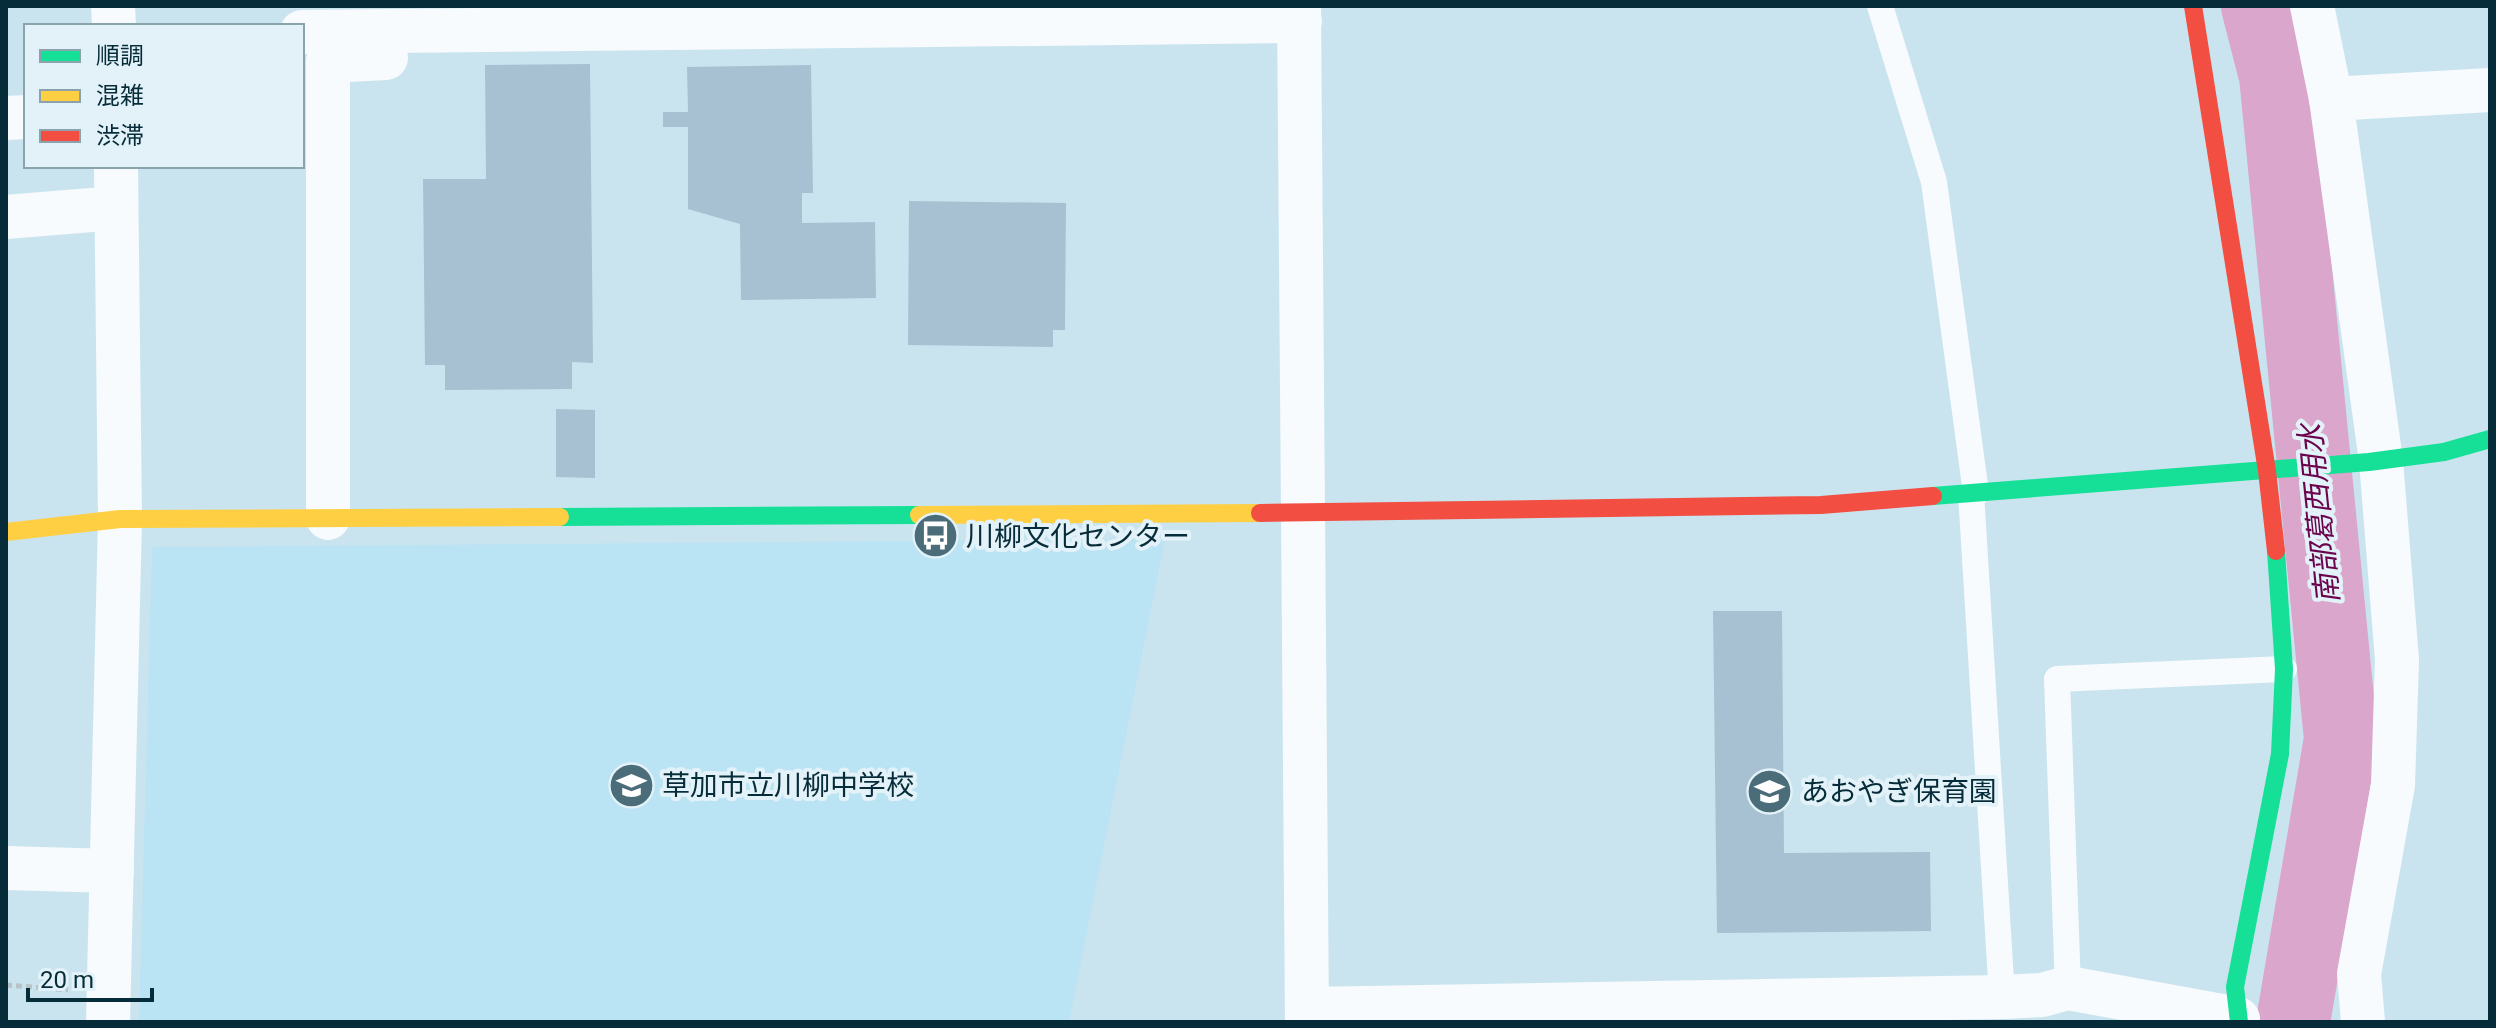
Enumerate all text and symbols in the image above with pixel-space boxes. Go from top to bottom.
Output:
legend [24,24,304,168]
text: 順調 [96,42,144,70]
text: 混雑 [96,82,144,110]
text: 渋滞 [96,122,144,150]
water label: 南部葛西用水 [2292,420,2346,605]
bus stop icon: 川柳文化センター [911,512,959,560]
place label: 川柳文化センター [966,520,1190,553]
school or university icon: 草加市立川柳中学校 [607,761,655,809]
school or university icon: あおやぎ保育園 [1746,767,1794,815]
place label: 草加市立川柳中学校 [662,769,914,802]
place label: あおやぎ保育園 [1801,775,1997,808]
scale bar [28,952,152,1002]
text: 20 m [40,966,94,994]

